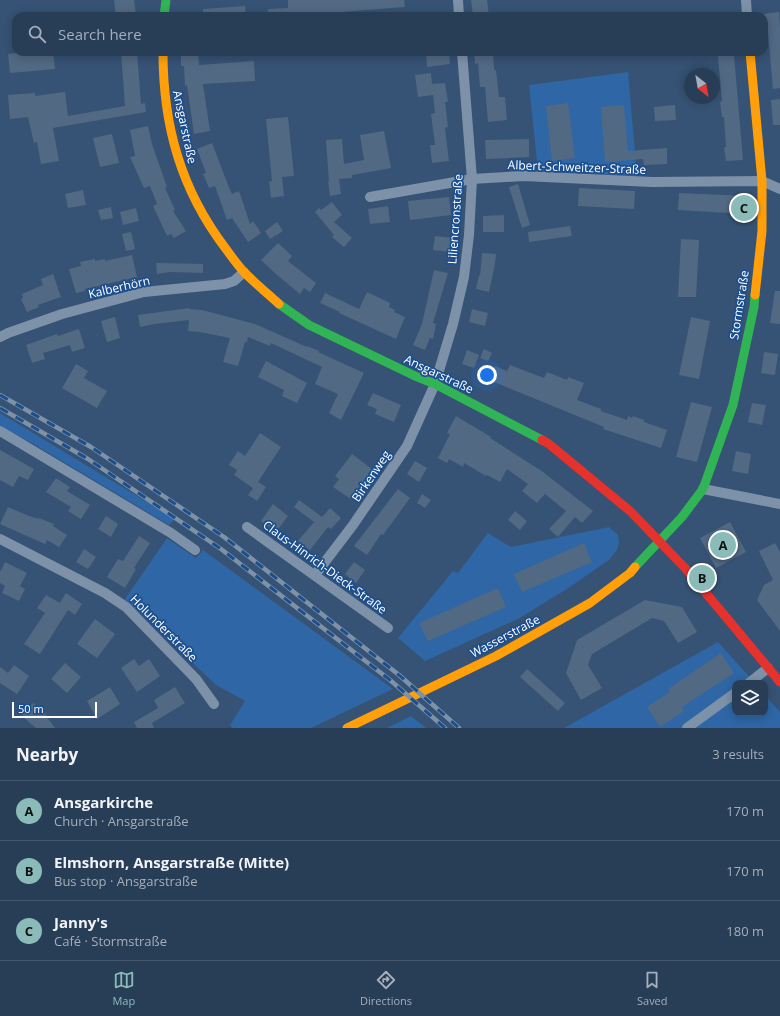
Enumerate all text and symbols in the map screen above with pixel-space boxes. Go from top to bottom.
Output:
search box [12,12,768,56]
icon: search [26,23,48,45]
text: Search here [58,24,142,44]
north arrow [684,68,720,104]
street label: Ansgarstraße [169,89,201,165]
street label: Albert-Schweitzer-Straße [507,156,647,178]
street label: Liliencronstraße [443,173,467,265]
pin: C [731,193,757,223]
street label: Stormstraße [725,269,753,341]
street label: Kalberhörn [86,272,152,302]
street label: Ansgarstraße [402,351,477,398]
your location [477,365,497,385]
street label: Birkenweg [348,447,395,505]
street label: Claus-Hinrich-Dieck-Straße [260,516,391,618]
pin: A [710,530,736,560]
pin: B [689,563,715,593]
street label: Holunderstraße [127,591,202,666]
street label: Wasserstraße [467,610,543,661]
map controls [732,680,768,716]
button: layers [732,680,768,716]
scale bar [12,700,97,719]
text: 50 m [18,701,44,716]
text: Nearby [16,743,78,766]
text: 3 results [712,745,764,763]
text: Ansgarkirche [54,792,153,812]
text: A [25,802,33,820]
text: 170 m [726,802,764,820]
text: Church · Ansgarstraße [54,812,189,830]
text: Elmshorn, Ansgarstraße (Mitte) [54,852,289,872]
text: B [25,862,33,880]
text: 170 m [726,862,764,880]
text: Bus stop · Ansgarstraße [54,872,197,890]
text: Janny's [54,912,108,932]
text: C [25,922,33,940]
text: 180 m [726,922,764,940]
text: Café · Stormstraße [54,932,167,950]
tab: Map [112,969,135,1008]
tab: Directions [360,969,412,1008]
tab: Saved [637,969,668,1008]

